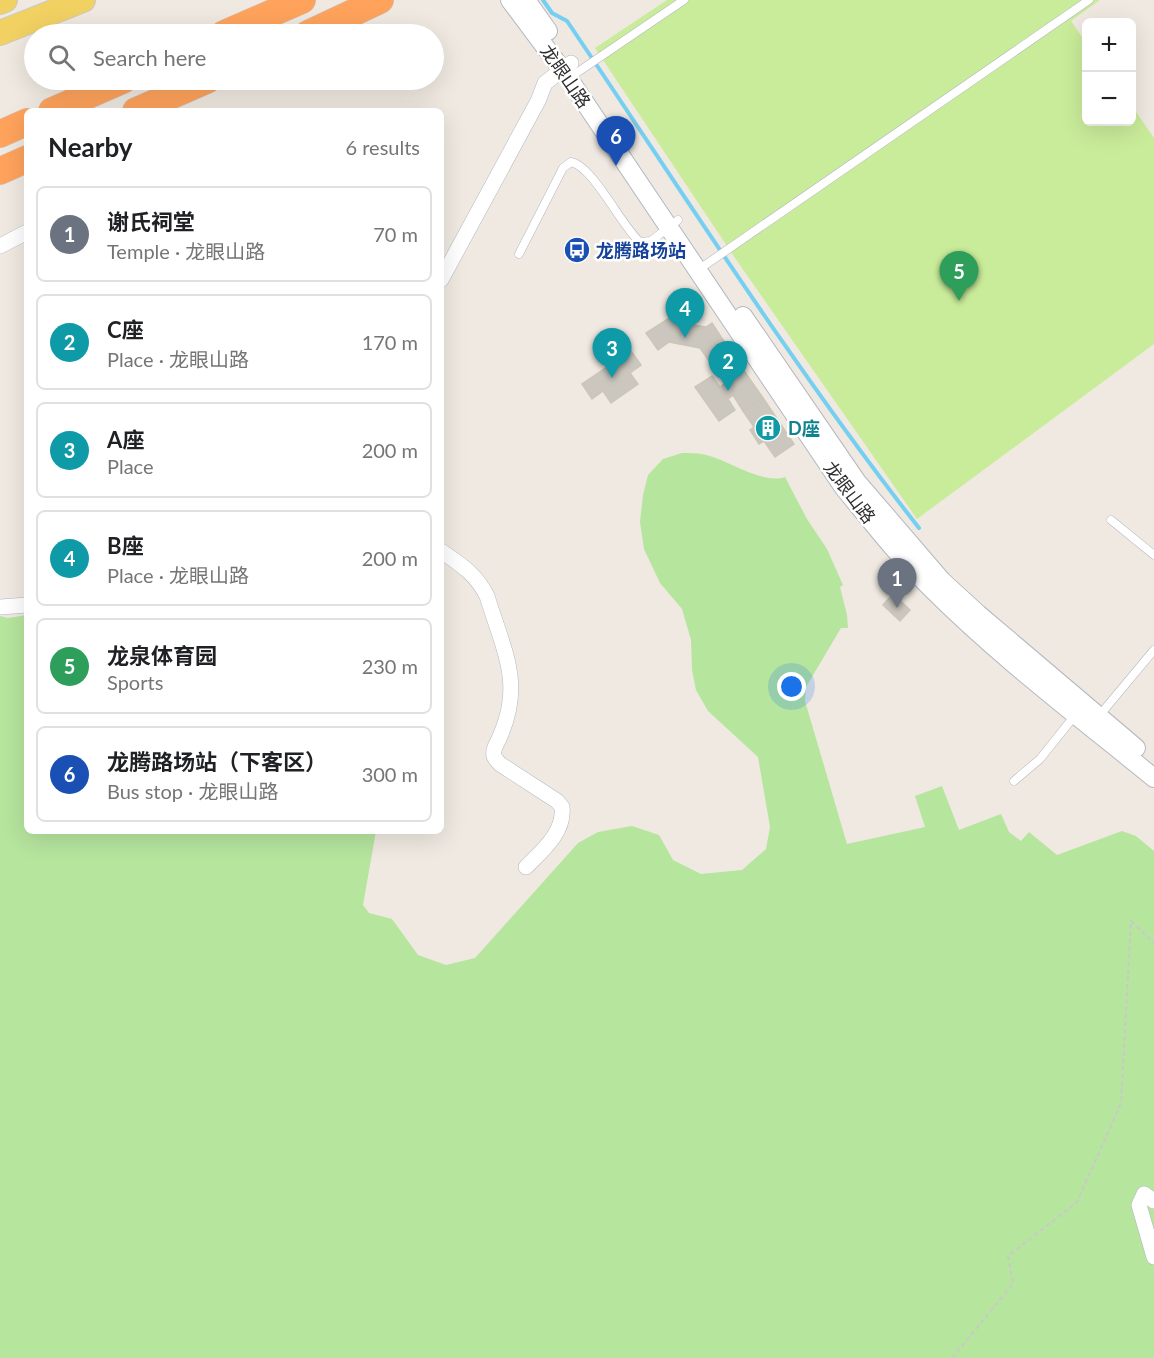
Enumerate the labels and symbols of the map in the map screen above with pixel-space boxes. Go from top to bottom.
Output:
street label: 龙眼山路 [536,40,596,112]
pin: 6 [596,116,636,166]
bus stop icon: 龙腾路场站 [562,235,592,265]
place label: 龙腾路场站 [596,239,686,261]
pin: 5 [940,252,978,301]
pin: 4 [666,288,704,338]
pin: 3 [592,328,632,378]
pin: 2 [708,342,748,391]
building icon: D座 [753,413,783,443]
place label: D座 [788,417,820,439]
street label: 龙眼山路 [820,457,880,527]
pin: 1 [878,558,916,608]
your location [777,672,806,701]

